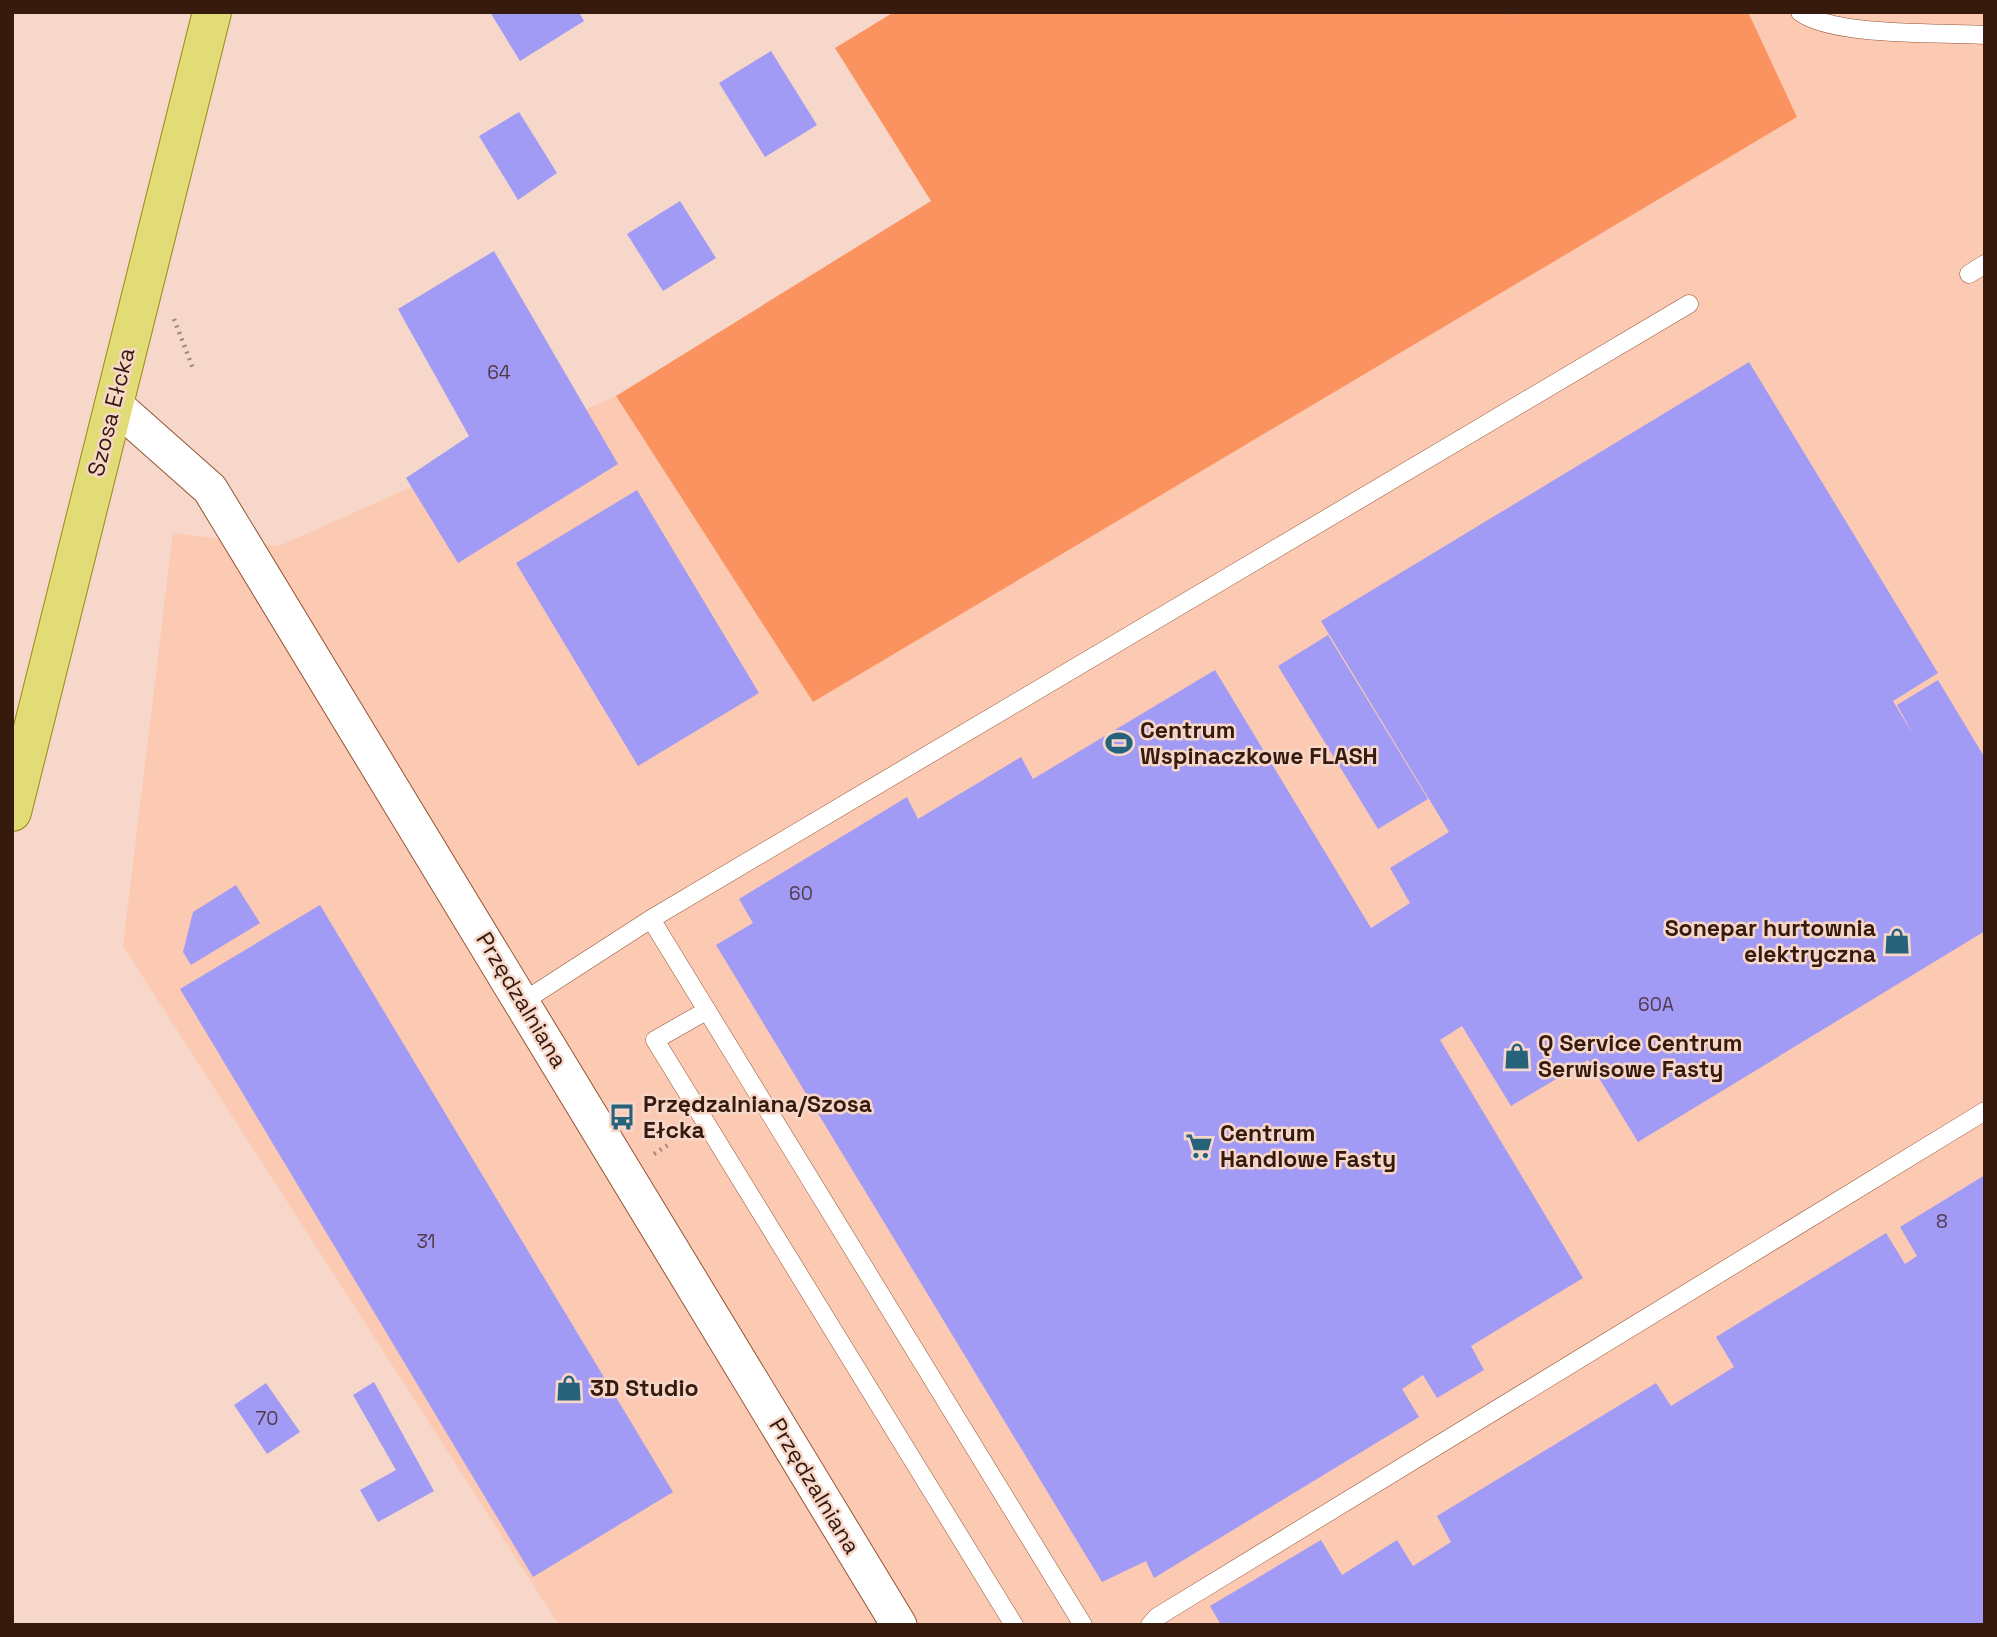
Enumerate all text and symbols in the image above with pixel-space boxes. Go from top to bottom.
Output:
street label: Szosa Ełcka [81,345,141,479]
house number: 64 [487,360,511,385]
place label: Centrum Wspinaczkowe FLASH [1140,715,1378,771]
sports icon: Centrum Wspinaczkowe FLASH [1104,728,1134,758]
house number: 60 [789,881,813,906]
place label: Sonepar hurtownia elektryczna [1665,913,1876,969]
street label: Przędzalniana [470,926,574,1074]
shop icon: Sonepar hurtownia elektryczna [1882,926,1912,956]
house number: 60A [1638,992,1674,1017]
place label: Q Service Centrum Serwisowe Fasty [1538,1028,1742,1084]
shop icon: Q Service Centrum Serwisowe Fasty [1502,1041,1532,1071]
place label: Przędzalniana/Szosa Ełcka [643,1089,872,1145]
bus stop icon: Przędzalniana/Szosa Ełcka [607,1102,637,1132]
place label: Centrum Handlowe Fasty [1220,1118,1396,1174]
supermarket icon: Centrum Handlowe Fasty [1184,1131,1214,1161]
house number: 8 [1936,1209,1948,1234]
house number: 31 [416,1229,436,1254]
shop icon: 3D Studio [554,1373,584,1403]
place label: 3D Studio [590,1373,699,1403]
house number: 70 [256,1406,278,1431]
street label: Przędzalniana [763,1412,867,1560]

